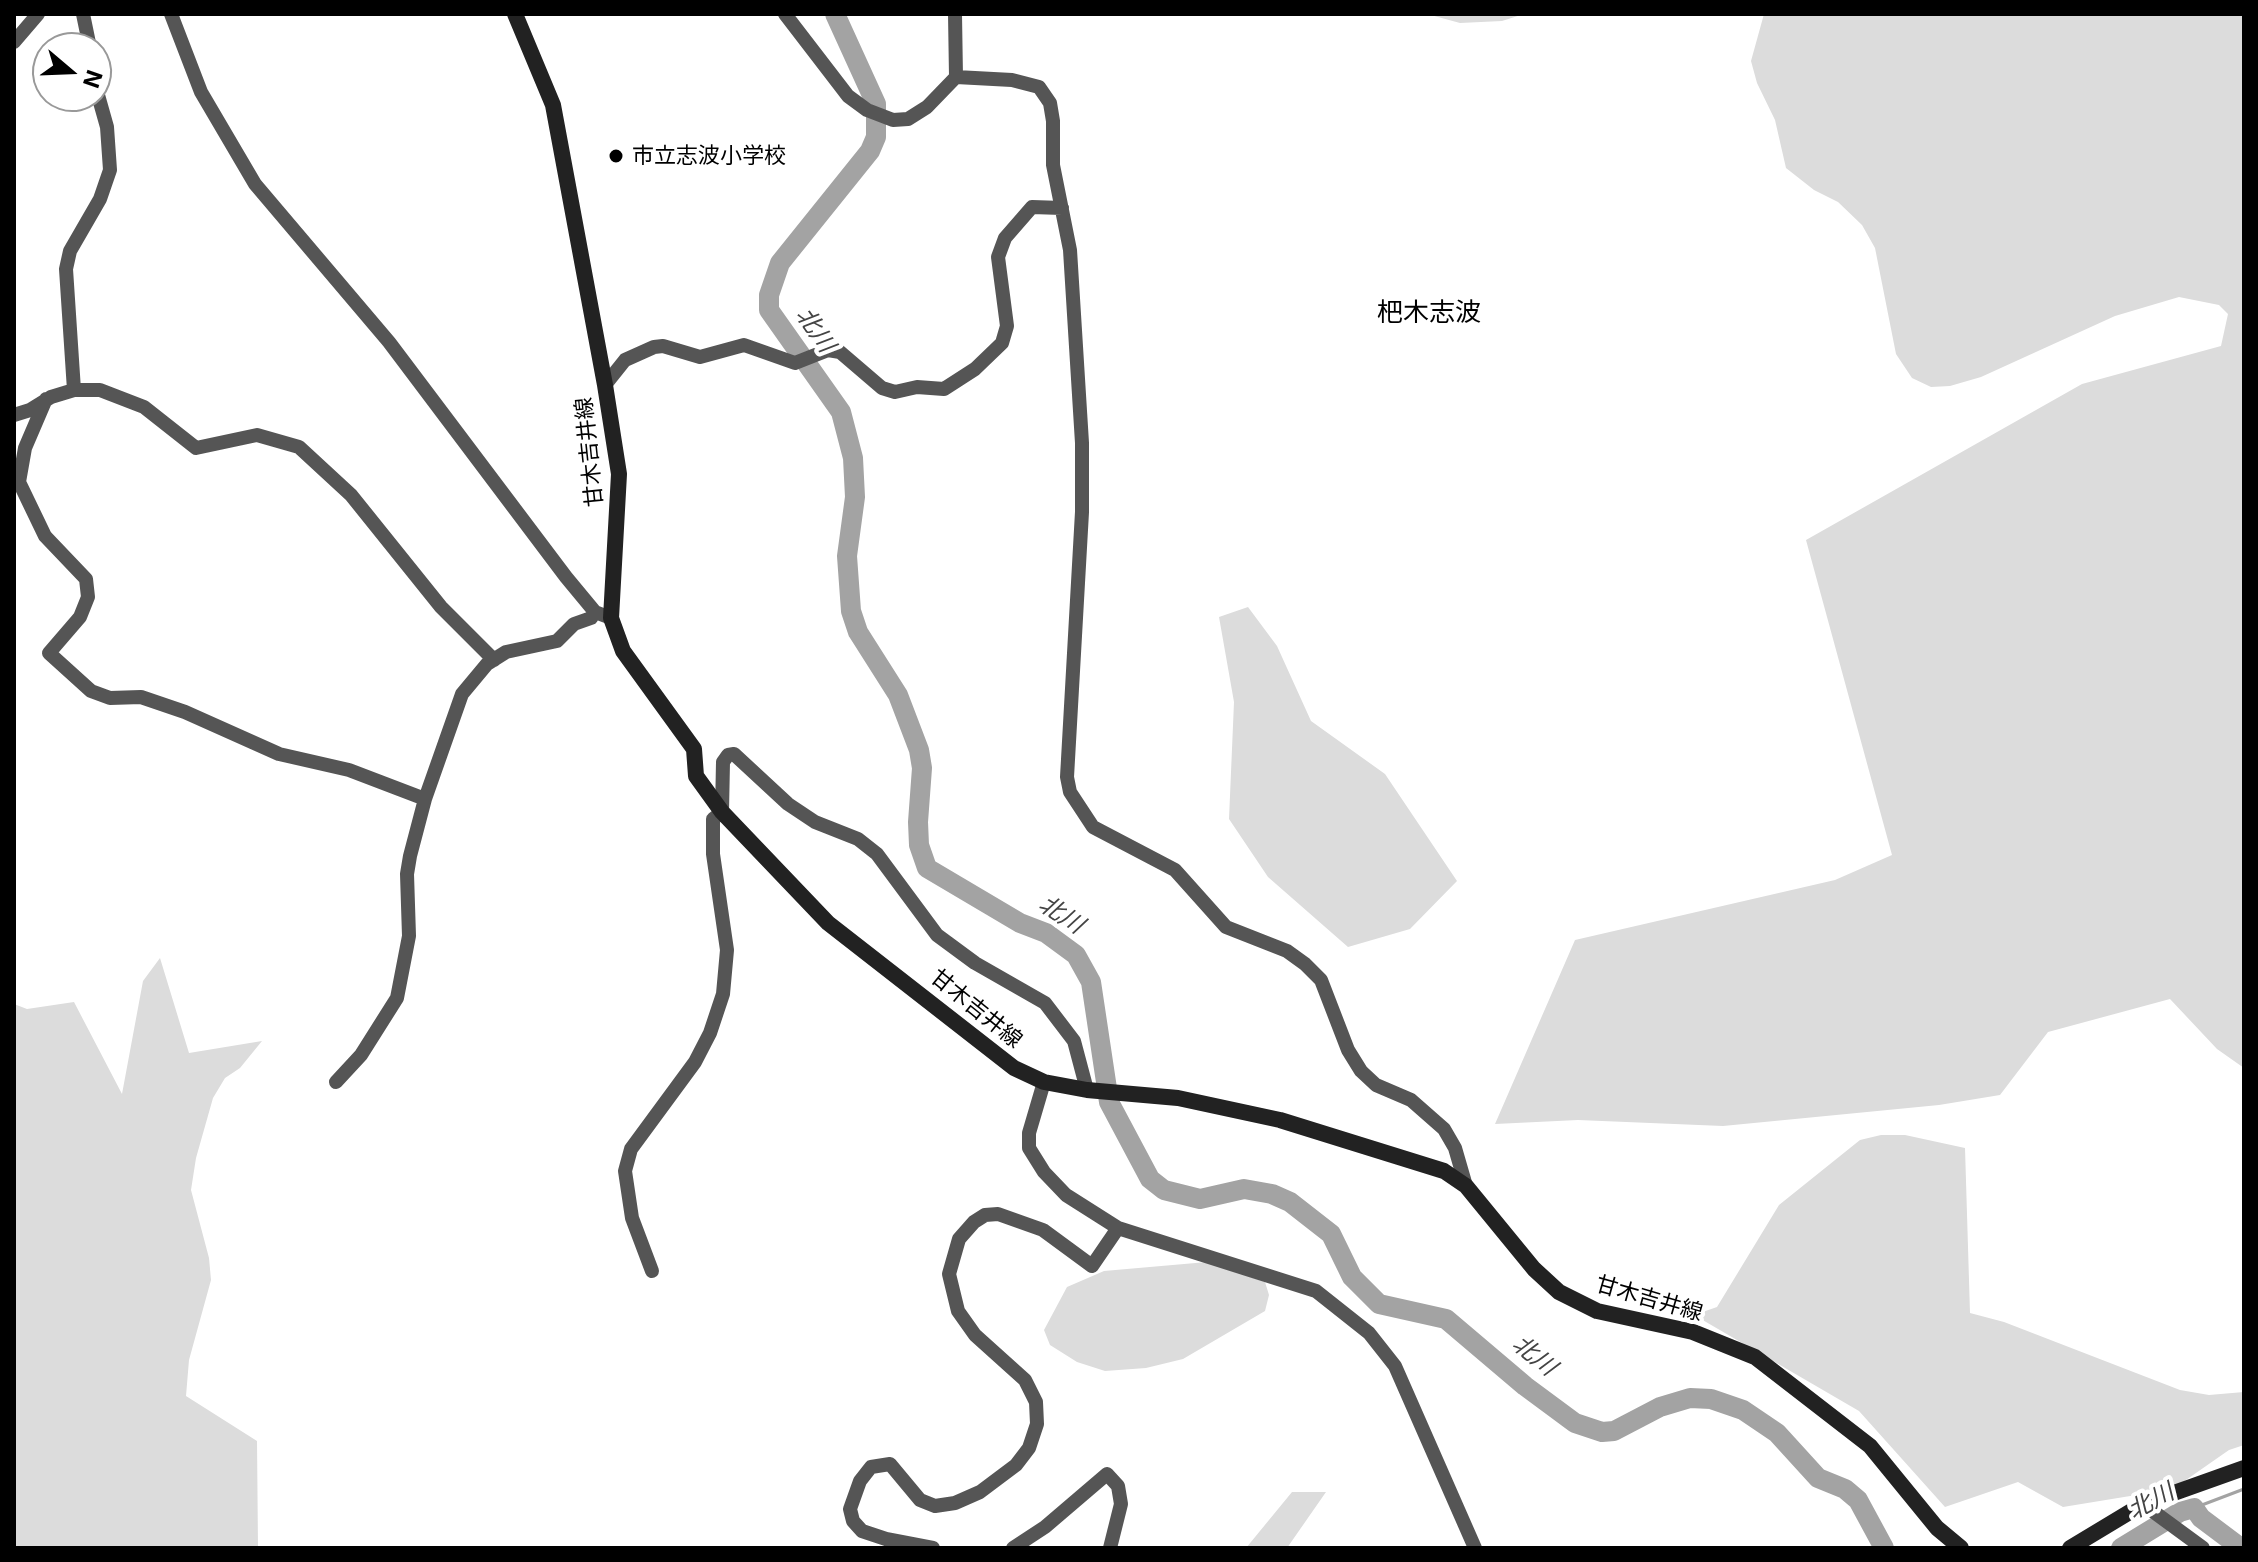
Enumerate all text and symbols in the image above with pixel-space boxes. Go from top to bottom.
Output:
north arrow [32,32,112,112]
text: N [78,67,108,91]
place label: 市立志波小学校 [632,143,786,169]
marker: 市立志波小学校 [607,147,625,165]
district label: 杷木志波 [1377,297,1481,329]
water label: 北川 [789,302,841,358]
street label: 甘木吉井線 [571,396,609,508]
water label: 北川 [1033,890,1089,940]
street label: 甘木吉井線 [925,964,1027,1054]
street label: 甘木吉井線 [1592,1271,1706,1327]
water label: 北川 [1506,1330,1562,1382]
water label: 北川 [2123,1478,2179,1526]

